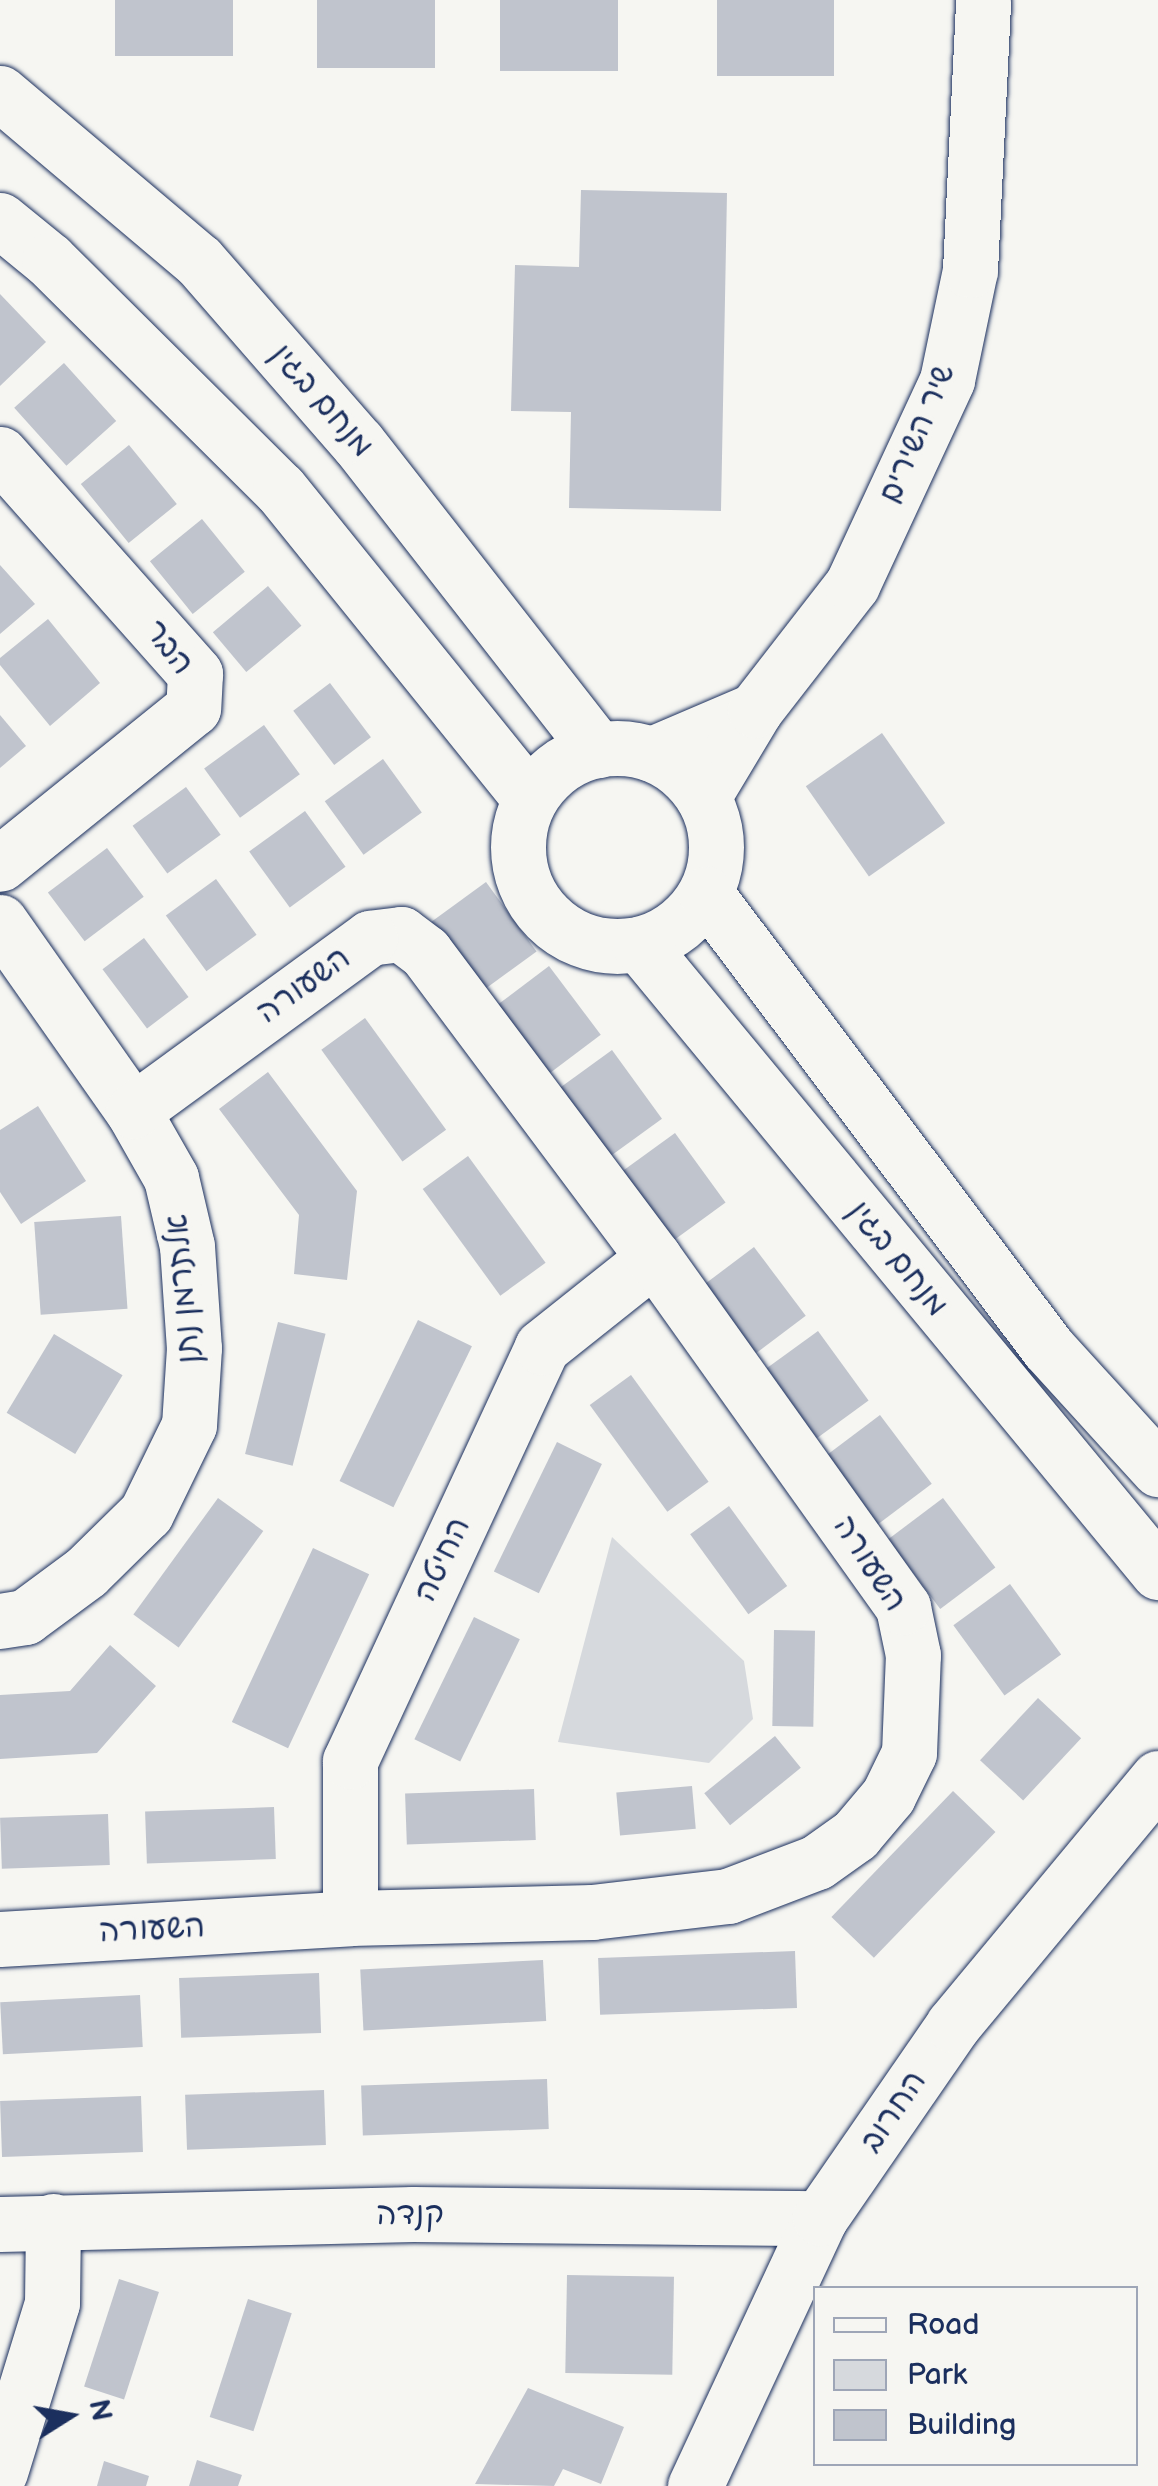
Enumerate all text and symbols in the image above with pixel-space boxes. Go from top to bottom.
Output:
street label: מנחם בגין [261,336,381,466]
street label: שיר השירים [872,359,964,509]
street label: הבר [135,613,201,683]
street label: השעורה [250,939,358,1033]
street label: מנחם בגין [839,1193,955,1325]
street label: אלתרמן נתן [158,1212,210,1366]
street label: השעורה [824,1509,914,1619]
street label: החיטה [407,1512,479,1608]
street label: השעורה [98,1908,206,1952]
street label: החרוב [853,2064,935,2160]
street label: קנדה [376,2196,444,2234]
legend [813,2286,1138,2466]
text: Road [907,2307,980,2343]
text: Park [907,2357,967,2393]
north arrow [20,2366,120,2466]
text: N [82,2397,118,2424]
text: Building [907,2407,1016,2443]

